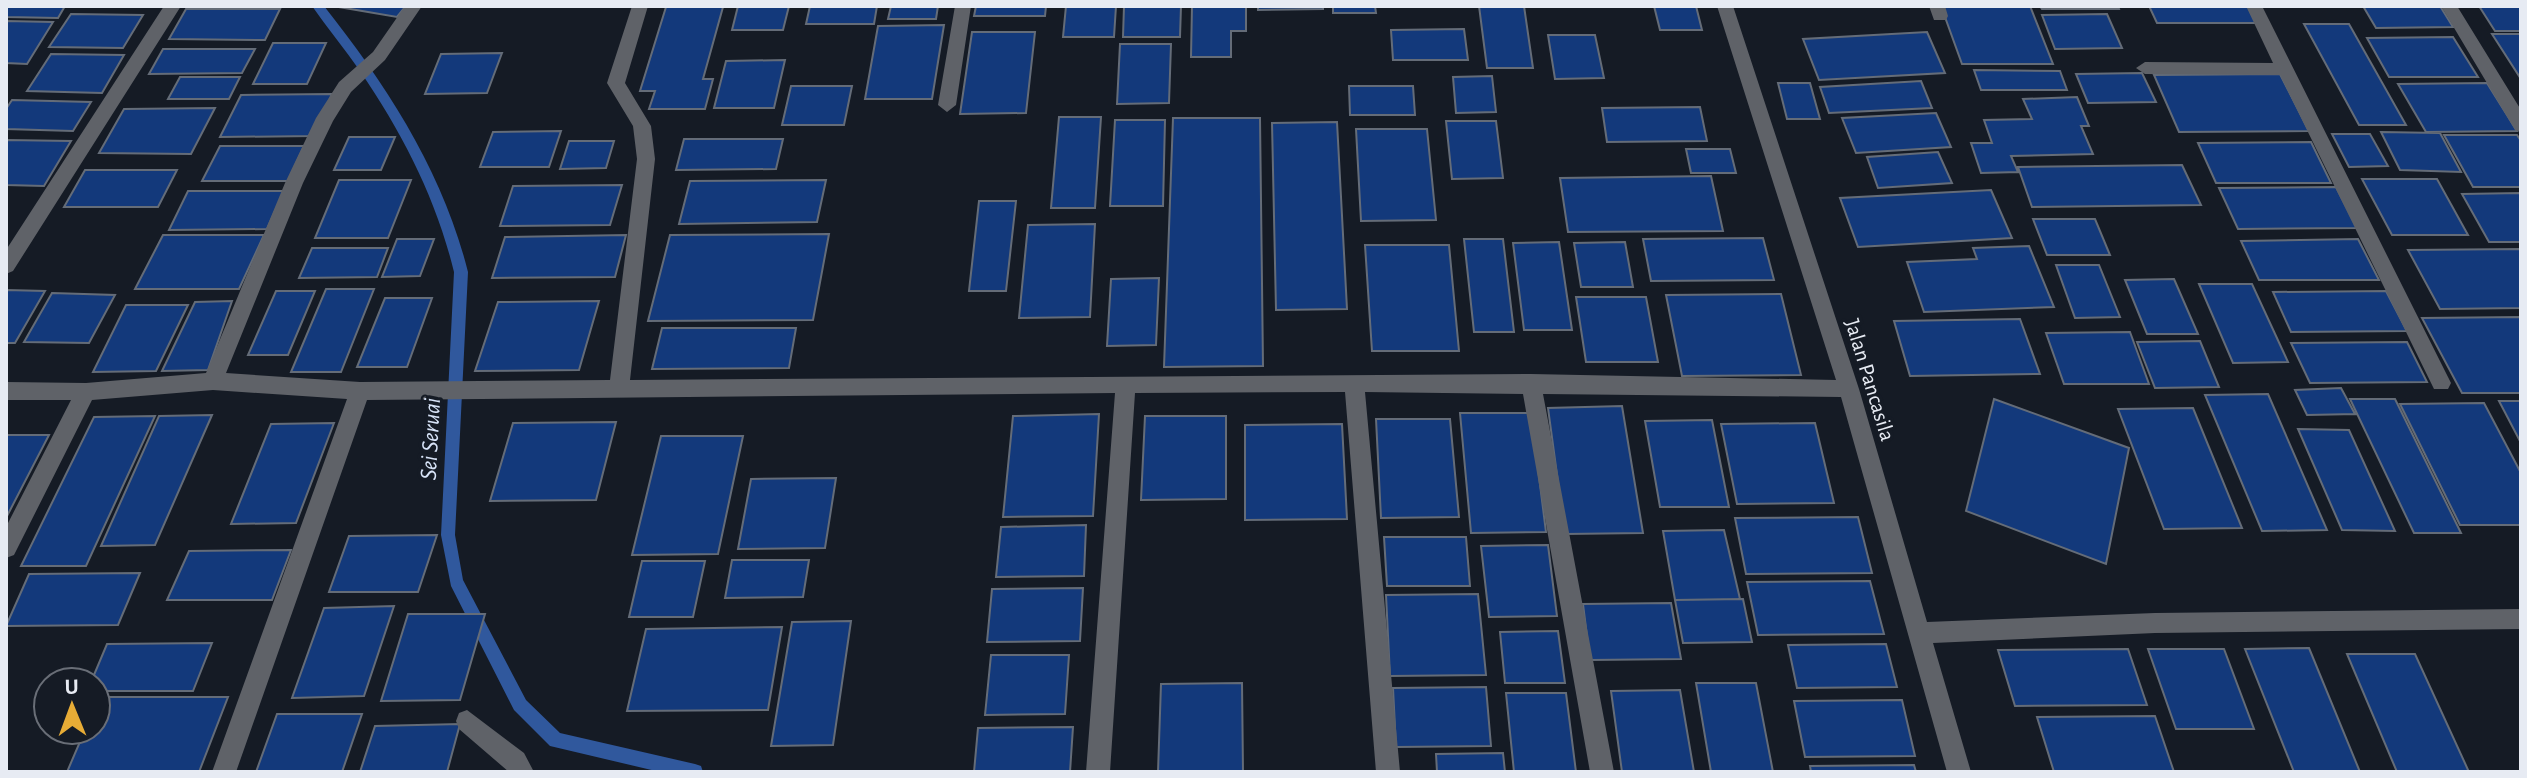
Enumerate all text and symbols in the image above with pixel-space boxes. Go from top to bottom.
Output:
street label: Jalan Pancasila [1841,316,1899,444]
water label: Sei Seruai [417,397,445,481]
north arrow [32,666,112,746]
text: U [64,676,79,698]

